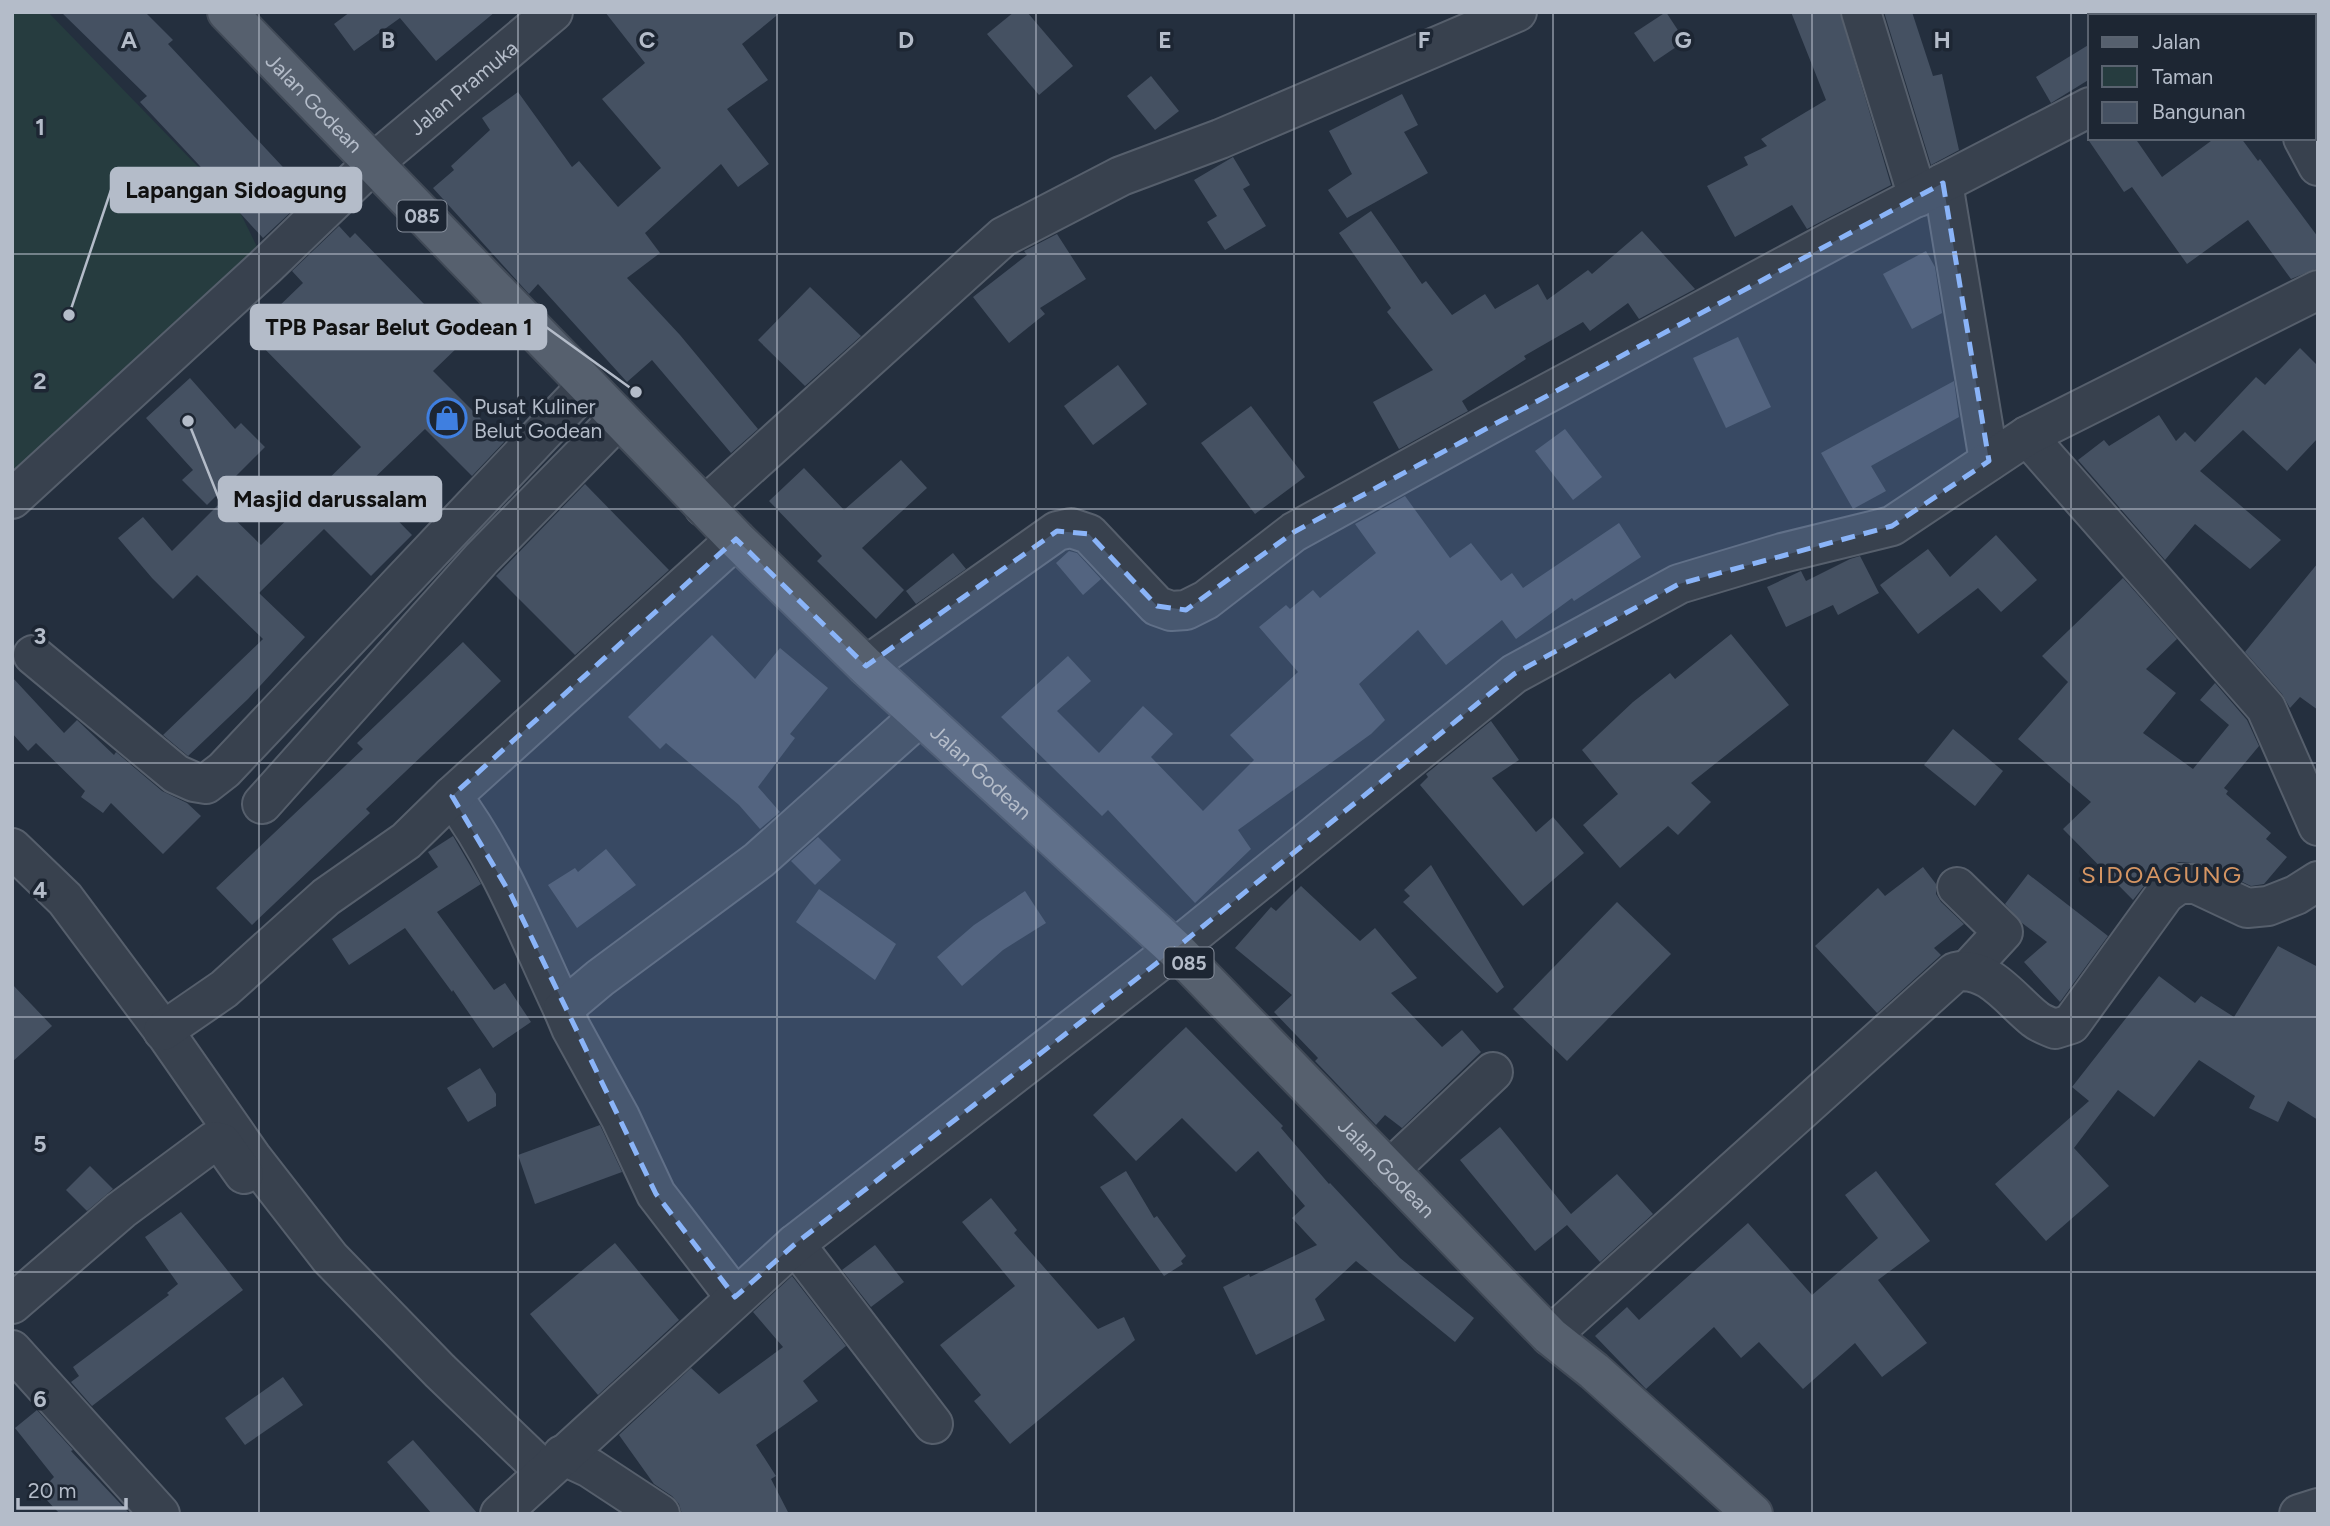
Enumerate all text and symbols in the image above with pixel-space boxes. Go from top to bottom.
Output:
legend [2088,14,2316,140]
text: A [121,26,138,54]
text: B [381,26,395,54]
text: C [639,26,656,54]
text: D [898,26,914,54]
text: E [1158,26,1172,54]
text: F [1418,26,1431,54]
text: G [1674,26,1692,54]
text: H [1933,26,1951,54]
text: Jalan [2152,29,2201,54]
street label: Jalan Pramuka [404,35,523,140]
street label: Jalan Godean [261,48,368,157]
text: Taman [2152,64,2213,89]
text: Bangunan [2152,99,2245,124]
text: 1 [35,113,45,141]
callout: Lapangan Sidoagung [111,168,361,212]
text: Lapangan Sidoagung [125,176,347,204]
road number: 085 [398,200,446,232]
callout: TPB Pasar Belut Godean 1 [251,305,546,349]
text: TPB Pasar Belut Godean 1 [265,313,533,341]
text: 2 [33,367,47,395]
place label: Pusat Kuliner Belut Godean [474,394,602,443]
shop icon: Pusat Kuliner Belut Godean [426,397,468,439]
callout: Masjid darussalam [219,477,441,521]
text: Masjid darussalam [233,485,427,513]
text: 3 [34,622,46,650]
street label: Jalan Godean [926,719,1037,824]
district label: SIDOAGUNG [2081,860,2243,889]
text: 4 [33,876,47,904]
road number: 085 [1164,948,1214,979]
street label: Jalan Godean [1333,1113,1441,1222]
text: 5 [33,1130,47,1158]
text: 6 [33,1385,47,1413]
scale bar [18,1466,126,1510]
text: 20 m [28,1478,76,1503]

